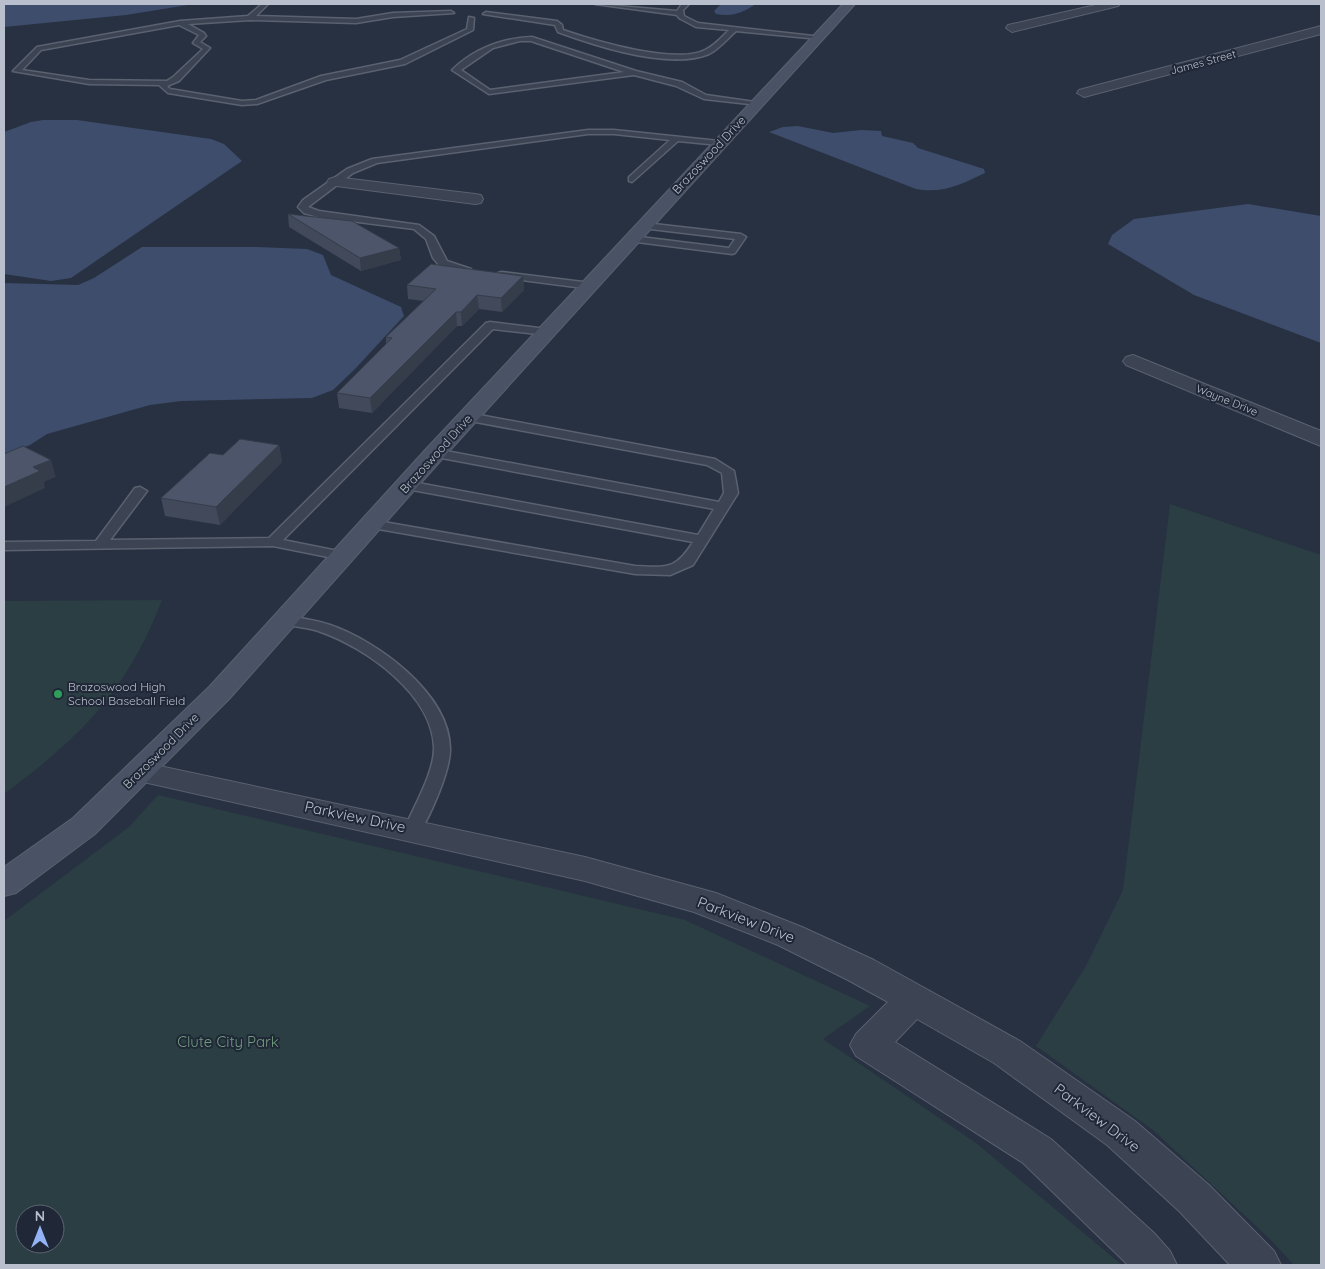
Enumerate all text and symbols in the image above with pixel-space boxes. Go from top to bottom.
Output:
street label: James Street [1169,46,1238,77]
street label: Brazoswood Drive [669,112,749,197]
street label: Wayne Drive [1194,381,1260,419]
street label: Brazoswood Drive [396,411,475,496]
place label: Brazoswood High School Baseball Field [68,679,185,708]
marker: Brazoswood High School Baseball Field [52,688,64,700]
street label: Brazoswood Drive [120,709,202,792]
street label: Parkview Drive [303,797,407,836]
street label: Parkview Drive [695,892,798,947]
park label: Clute City Park [177,1032,279,1051]
street label: Parkview Drive [1051,1079,1144,1156]
north arrow [15,1204,65,1254]
text: N [35,1207,45,1225]

